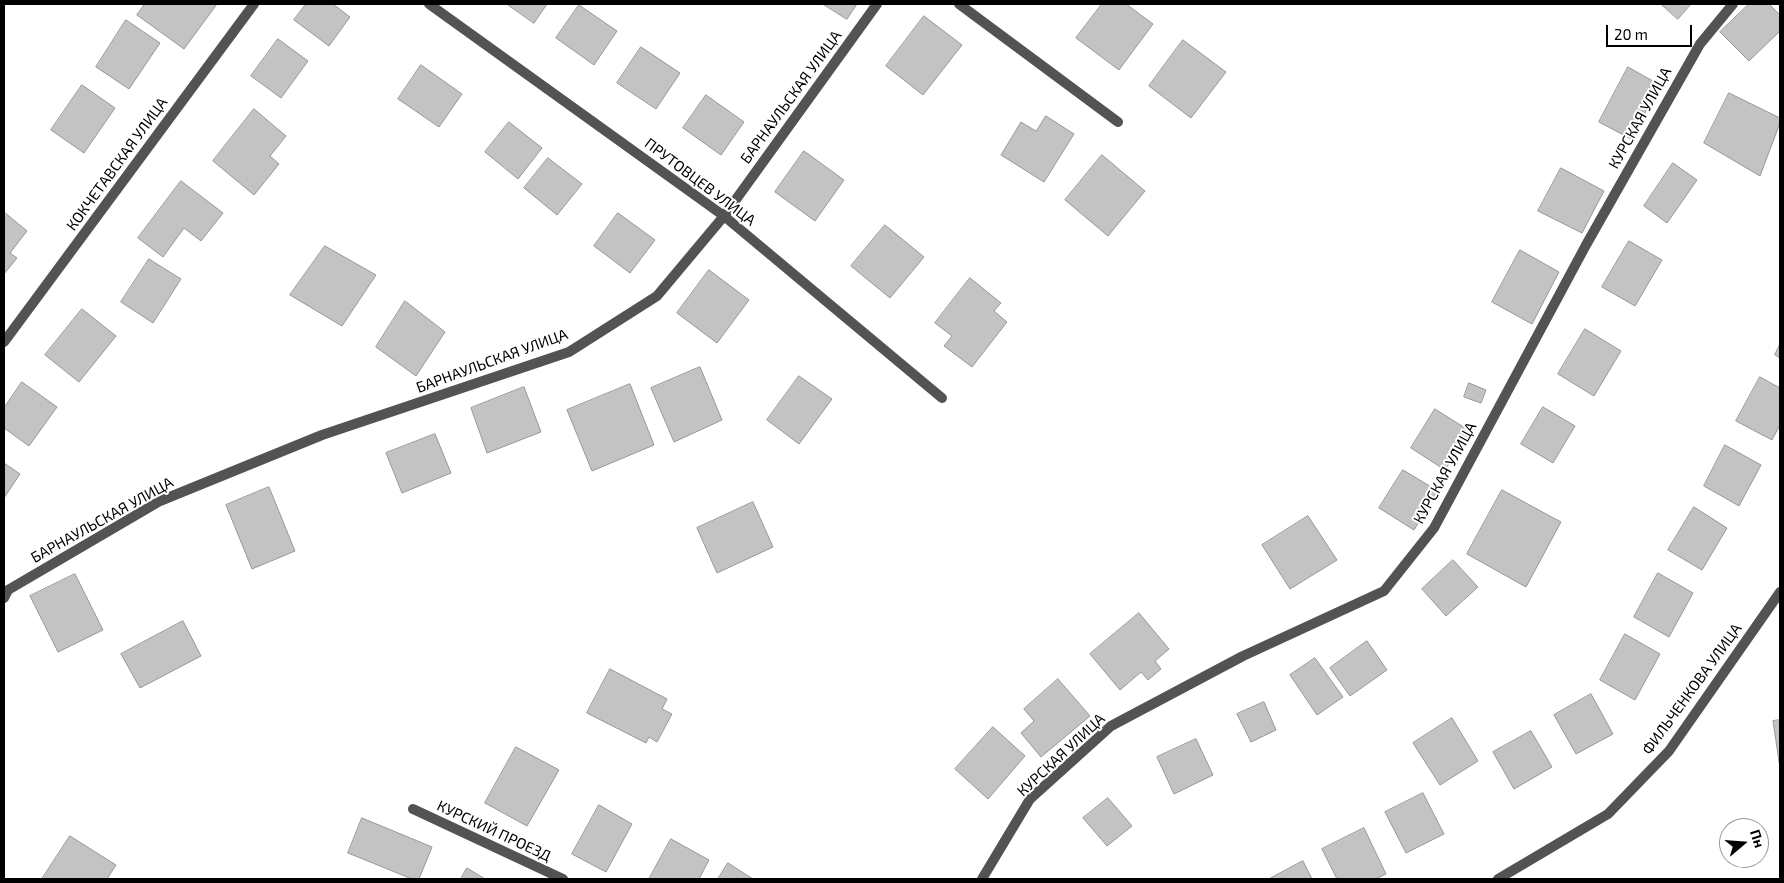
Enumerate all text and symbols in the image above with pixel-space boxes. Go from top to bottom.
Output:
scale bar [1609,15,1695,47]
text: 20 m [1614,25,1648,43]
street label: БАРНАУЛЬСКАЯ УЛИЦА [737,27,845,167]
street label: КУРСКАЯ УЛИЦА [1605,64,1675,172]
street label: КОКЧЕТАВСКАЯ УЛИЦА [63,94,171,234]
street label: ПРУТОВЦЕВ УЛИЦА [641,134,759,230]
street label: БАРНАУЛЬСКАЯ УЛИЦА [414,325,570,397]
street label: КУРСКАЯ УЛИЦА [1410,419,1480,527]
street label: БАРНАУЛЬСКАЯ УЛИЦА [28,473,176,567]
street label: ФИЛЬЧЕНКОВА УЛИЦА [1638,620,1746,758]
street label: КУРСКАЯ УЛИЦА [1013,710,1109,800]
street label: КУРСКИЙ ПРОЕЗД [434,797,554,865]
north arrow [1719,818,1769,868]
text: Пн [1747,827,1769,850]

